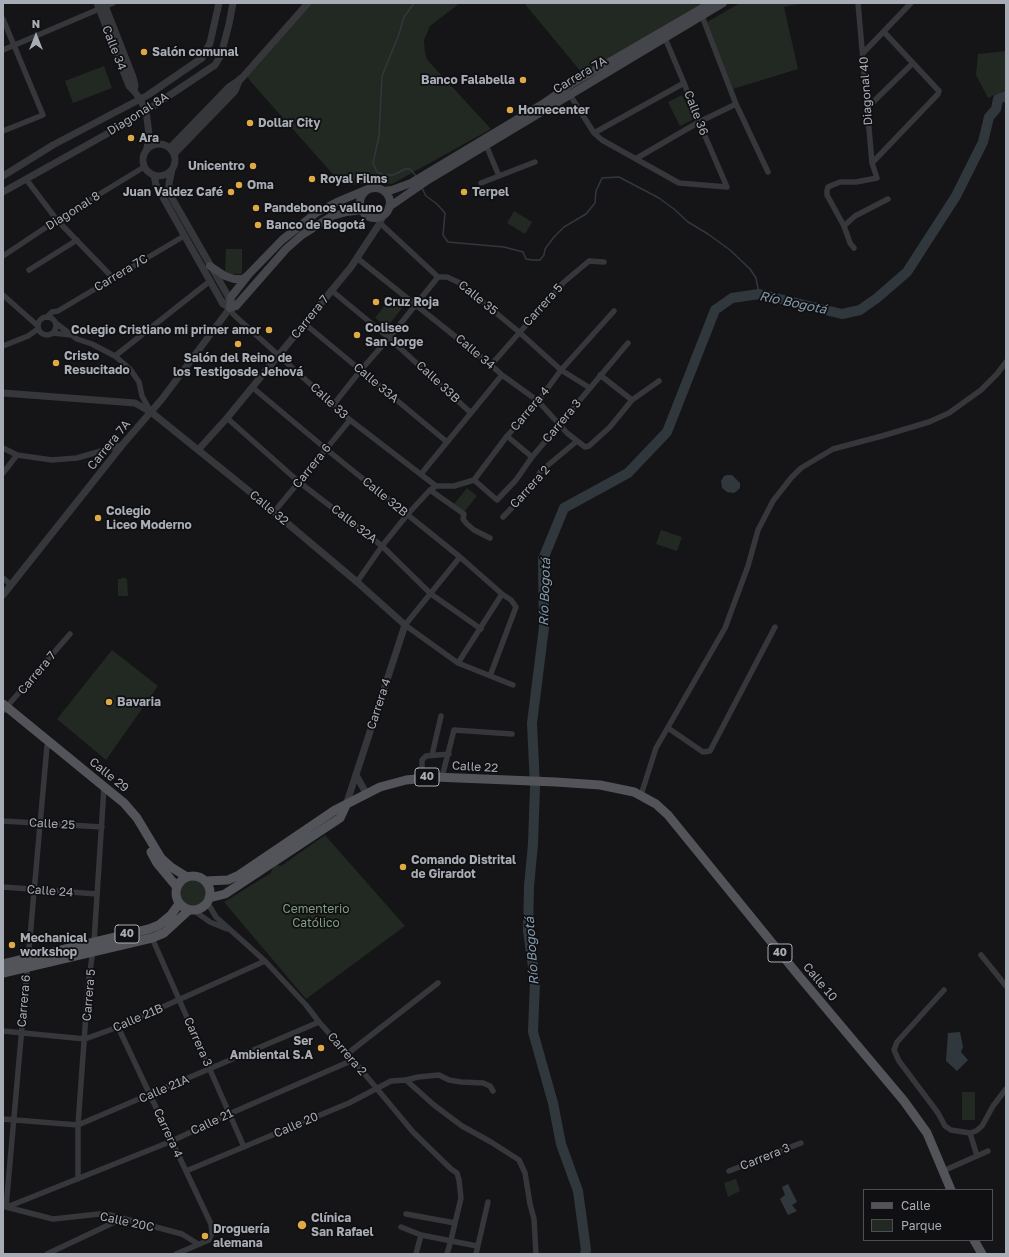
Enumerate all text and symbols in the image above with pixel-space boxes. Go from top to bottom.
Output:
north arrow [16,16,56,56]
text: N [32,17,40,30]
street label: Calle 34 [99,24,129,72]
place label: Salón comunal [152,45,238,59]
marker: Salón comunal [139,47,149,57]
street label: Carrera 7A [551,53,609,97]
street label: Diagonal 40 [856,56,876,126]
place label: Banco Falabella [421,73,515,87]
marker: Banco Falabella [518,75,528,85]
street label: Calle 36 [681,89,711,137]
street label: Diagonal 8A [105,90,171,138]
place label: Homecenter [518,103,590,117]
marker: Homecenter [505,105,515,115]
place label: Dollar City [258,116,320,130]
marker: Dollar City [245,118,255,128]
place label: Ara [139,131,159,145]
marker: Ara [126,133,136,143]
place label: Unicentro [188,159,245,173]
marker: Unicentro [248,161,258,171]
place label: Royal Films [320,172,388,186]
marker: Royal Films [307,174,317,184]
place label: Oma [247,178,274,192]
marker: Oma [234,180,244,190]
place label: Juan Valdez Café [123,185,223,199]
place label: Terpel [472,185,509,199]
marker: Juan Valdez Café [226,187,236,197]
marker: Terpel [459,187,469,197]
street label: Diagonal 8 [43,189,103,233]
place label: Pandebonos valluno [264,201,383,215]
marker: Pandebonos valluno [251,203,261,213]
place label: Banco de Bogotá [266,218,365,232]
marker: Banco de Bogotá [253,220,263,230]
street label: Carrera 7C [92,251,150,295]
street label: Calle 35 [455,278,501,318]
street label: Carrera 5 [520,281,566,329]
water label: Río Bogotá [758,288,828,318]
street label: Carrera 7 [288,292,332,342]
place label: Cruz Roja [384,295,439,309]
marker: Cruz Roja [371,297,381,307]
place label: Coliseo San Jorge [365,321,423,349]
place label: Colegio Cristiano mi primer amor [71,323,261,337]
marker: Colegio Cristiano mi primer amor [264,325,274,335]
marker: Coliseo San Jorge [352,330,362,340]
street label: Calle 34 [452,331,498,373]
marker: Salón del Reino de los Testigosde Jehová [233,339,243,349]
place label: Cristo Resucitado [64,349,130,377]
place label: Salón del Reino de los Testigosde Jehová [173,351,303,379]
marker: Cristo Resucitado [51,358,61,368]
street label: Calle 33B [413,358,463,406]
street label: Calle 33A [350,360,402,406]
street label: Calle 33 [307,380,351,422]
street label: Carrera 4 [508,384,552,434]
street label: Carrera 3 [540,396,584,446]
street label: Carrera 7A [85,417,133,473]
street label: Carrera 6 [290,441,334,491]
street label: Carrera 2 [507,463,553,511]
street label: Calle 32B [359,474,411,520]
street label: Calle 32 [247,488,291,528]
street label: Calle 32A [328,502,380,546]
place label: Colegio Liceo Moderno [106,504,192,532]
marker: Colegio Liceo Moderno [93,513,103,523]
water label: Río Bogotá [536,558,554,626]
street label: Carrera 7 [15,649,59,697]
street label: Carrera 4 [364,677,394,731]
place label: Bavaria [117,695,161,709]
marker: Bavaria [104,697,114,707]
street label: Calle 29 [86,755,132,795]
street label: Calle 22 [451,759,499,775]
road number: 40 [415,768,439,786]
street label: Calle 25 [28,816,76,832]
place label: Comando Distrital de Girardot [411,853,516,881]
marker: Comando Distrital de Girardot [398,862,408,872]
street label: Calle 24 [26,882,74,900]
park label: Cementerio Católico [283,902,349,930]
water label: Río Bogotá [522,916,542,986]
road number: 40 [115,925,139,943]
place label: Mechanical workshop [20,931,87,959]
marker: Mechanical workshop [7,940,17,950]
road number: 40 [768,944,792,962]
street label: Calle 10 [800,960,840,1004]
street label: Carrera 5 [80,968,98,1022]
street label: Carrera 6 [15,974,33,1028]
street label: Calle 21B [111,1001,165,1035]
street label: Carrera 3 [181,1015,215,1069]
street label: Carrera 2 [324,1029,370,1079]
place label: Ser Ambiental S.A [230,1034,313,1062]
marker: Ser Ambiental S.A [316,1043,326,1053]
street label: Calle 21A [137,1072,191,1106]
street label: Carrera 4 [150,1106,186,1160]
street label: Calle 21 [188,1106,236,1138]
street label: Calle 20 [272,1109,320,1141]
street label: Carrera 3 [738,1140,792,1174]
legend [863,1189,993,1241]
text: Calle [901,1198,930,1213]
street label: Calle 20C [99,1209,155,1235]
place label: Clínica San Rafael [311,1211,374,1239]
text: Parque [901,1218,942,1233]
marker: Clínica San Rafael [296,1219,308,1231]
place label: Droguería alemana [213,1222,270,1250]
marker: Droguería alemana [200,1231,210,1241]

